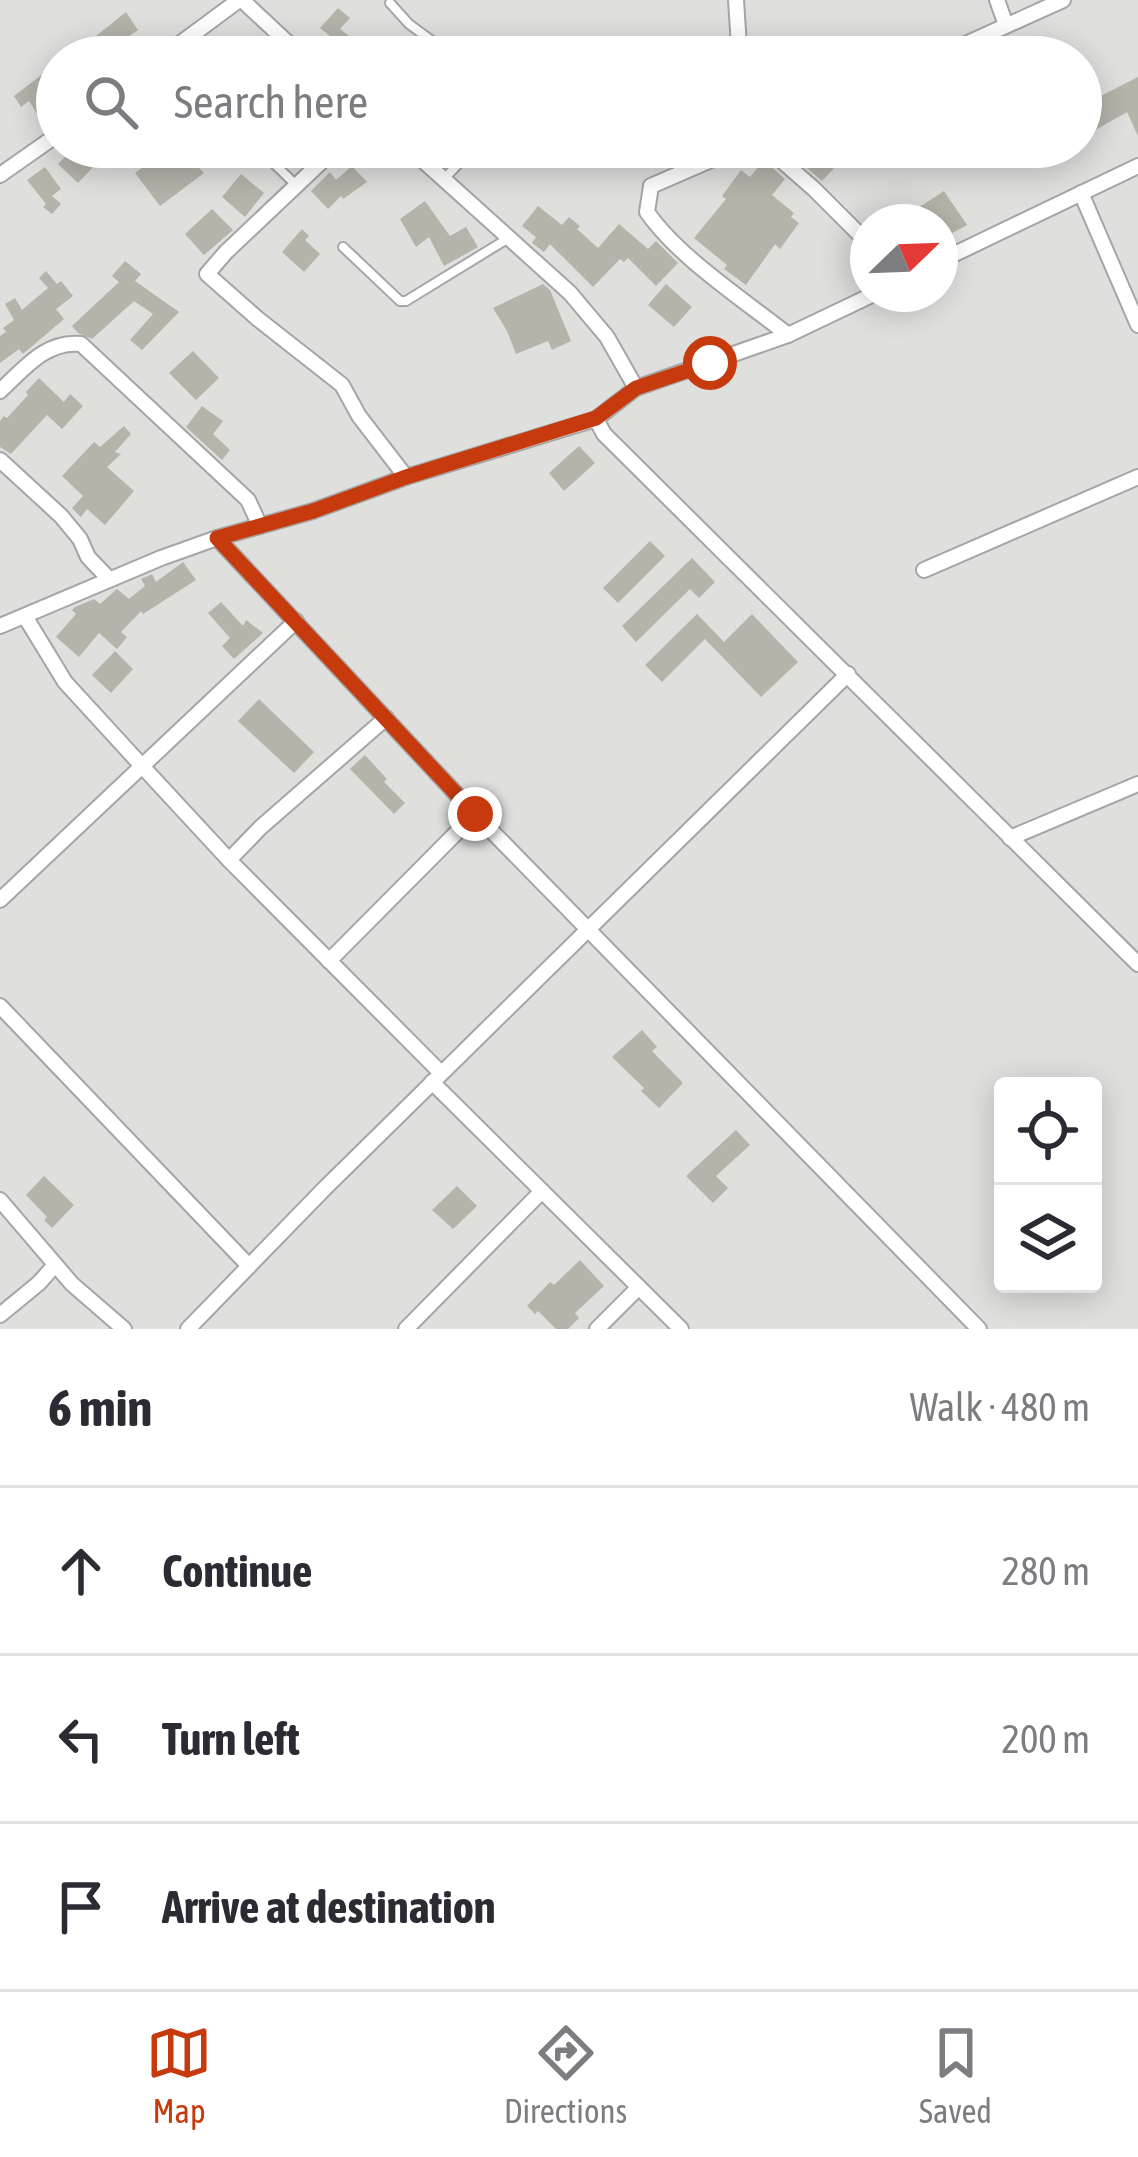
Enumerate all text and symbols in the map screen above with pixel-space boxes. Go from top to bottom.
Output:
search box [36,36,1102,168]
icon: search [78,69,144,135]
text: Search here [174,76,368,128]
north arrow [850,204,958,312]
route start [683,336,737,390]
route end [448,787,502,841]
map controls [994,1077,1102,1293]
button: locate [994,1077,1102,1185]
button: layers [994,1185,1102,1293]
text: 6 min [48,1378,152,1437]
text: Walk · 480 m [910,1385,1090,1429]
icon: ahead [48,1538,114,1604]
text: Continue [162,1545,313,1597]
text: 280 m [1002,1549,1090,1593]
icon: left [48,1706,114,1772]
text: Turn left [162,1713,300,1765]
text: 200 m [1002,1717,1090,1761]
icon: arrive [48,1874,114,1940]
text: Arrive at destination [162,1881,496,1933]
tab: Map [146,2020,212,2130]
tab: Directions [504,2020,627,2130]
tab: Saved [919,2020,992,2130]

